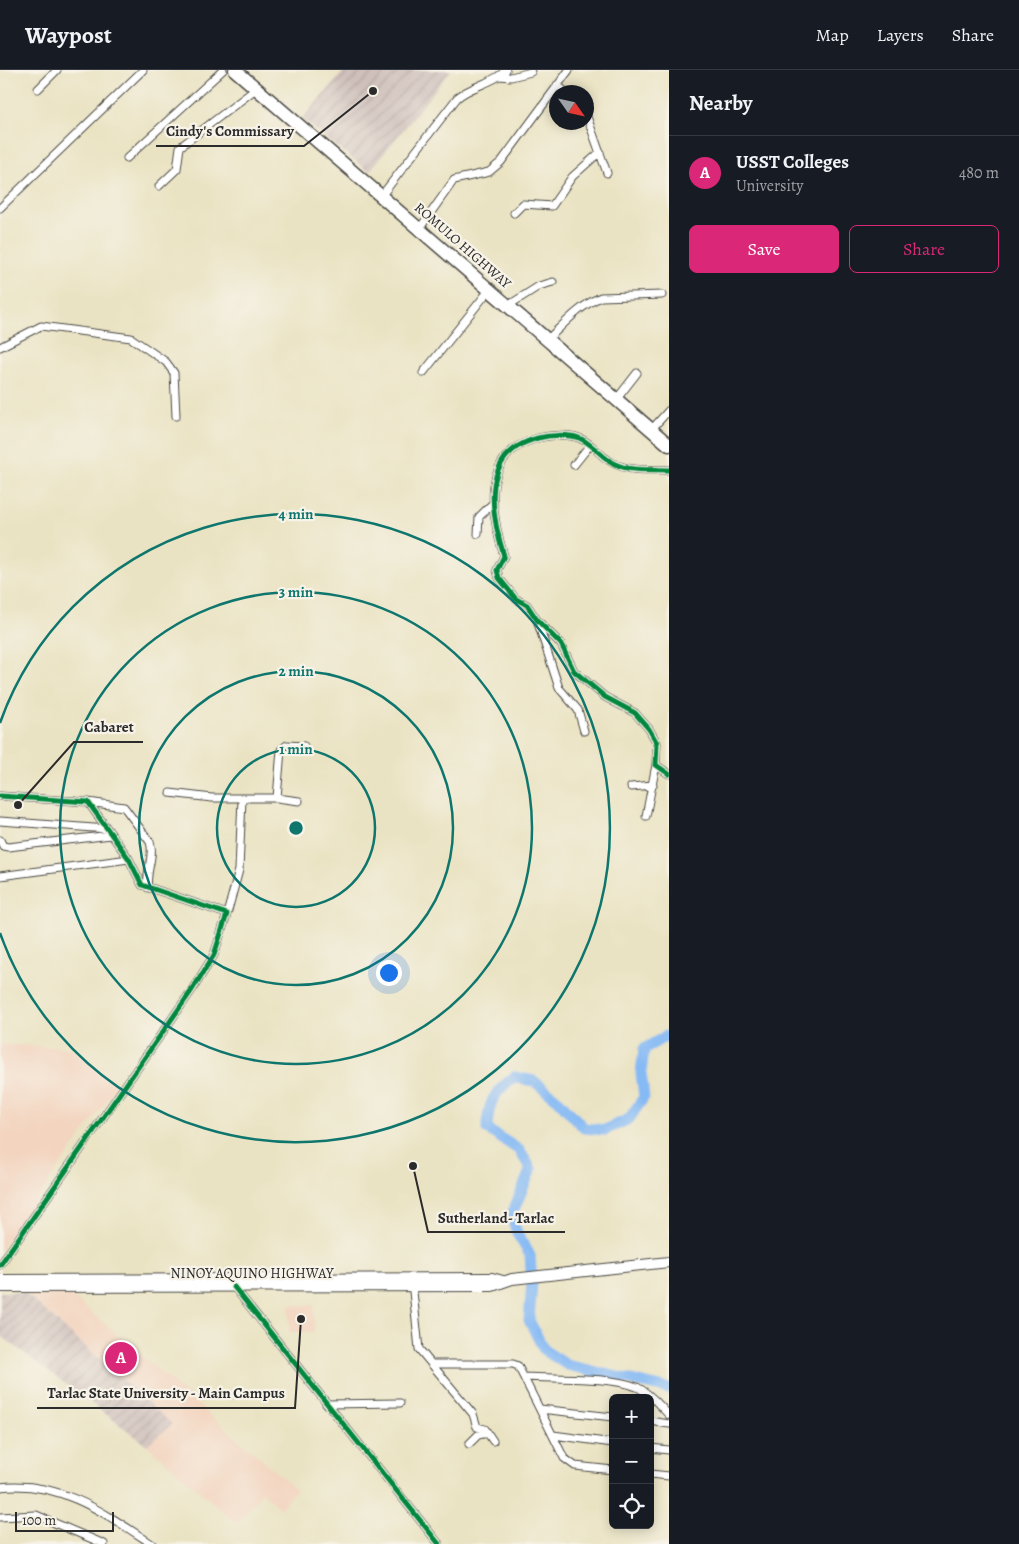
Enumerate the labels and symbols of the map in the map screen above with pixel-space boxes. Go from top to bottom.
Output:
north arrow [549,85,594,130]
callout: Cindy's Commissary [156,116,304,146]
text: Cindy's Commissary [166,121,295,141]
street label: ROMULO HIGHWAY [410,198,515,293]
text: 4 min [278,504,314,524]
text: 3 min [279,582,314,602]
text: 2 min [278,661,314,681]
callout: Cabaret [74,712,143,742]
text: Cabaret [84,717,134,737]
text: 1 min [279,739,313,759]
centre of rings [287,819,305,837]
your location [376,960,402,986]
callout: Sutherland- Tarlac [428,1202,565,1232]
text: Sutherland- Tarlac [438,1208,554,1228]
street label: NINOY AQUINO HIGHWAY [171,1264,334,1283]
pin: A [105,1339,137,1377]
callout: Tarlac State University - Main Campus [37,1378,295,1408]
text: Tarlac State University - Main Campus [47,1383,285,1403]
scale bar [15,1509,114,1532]

